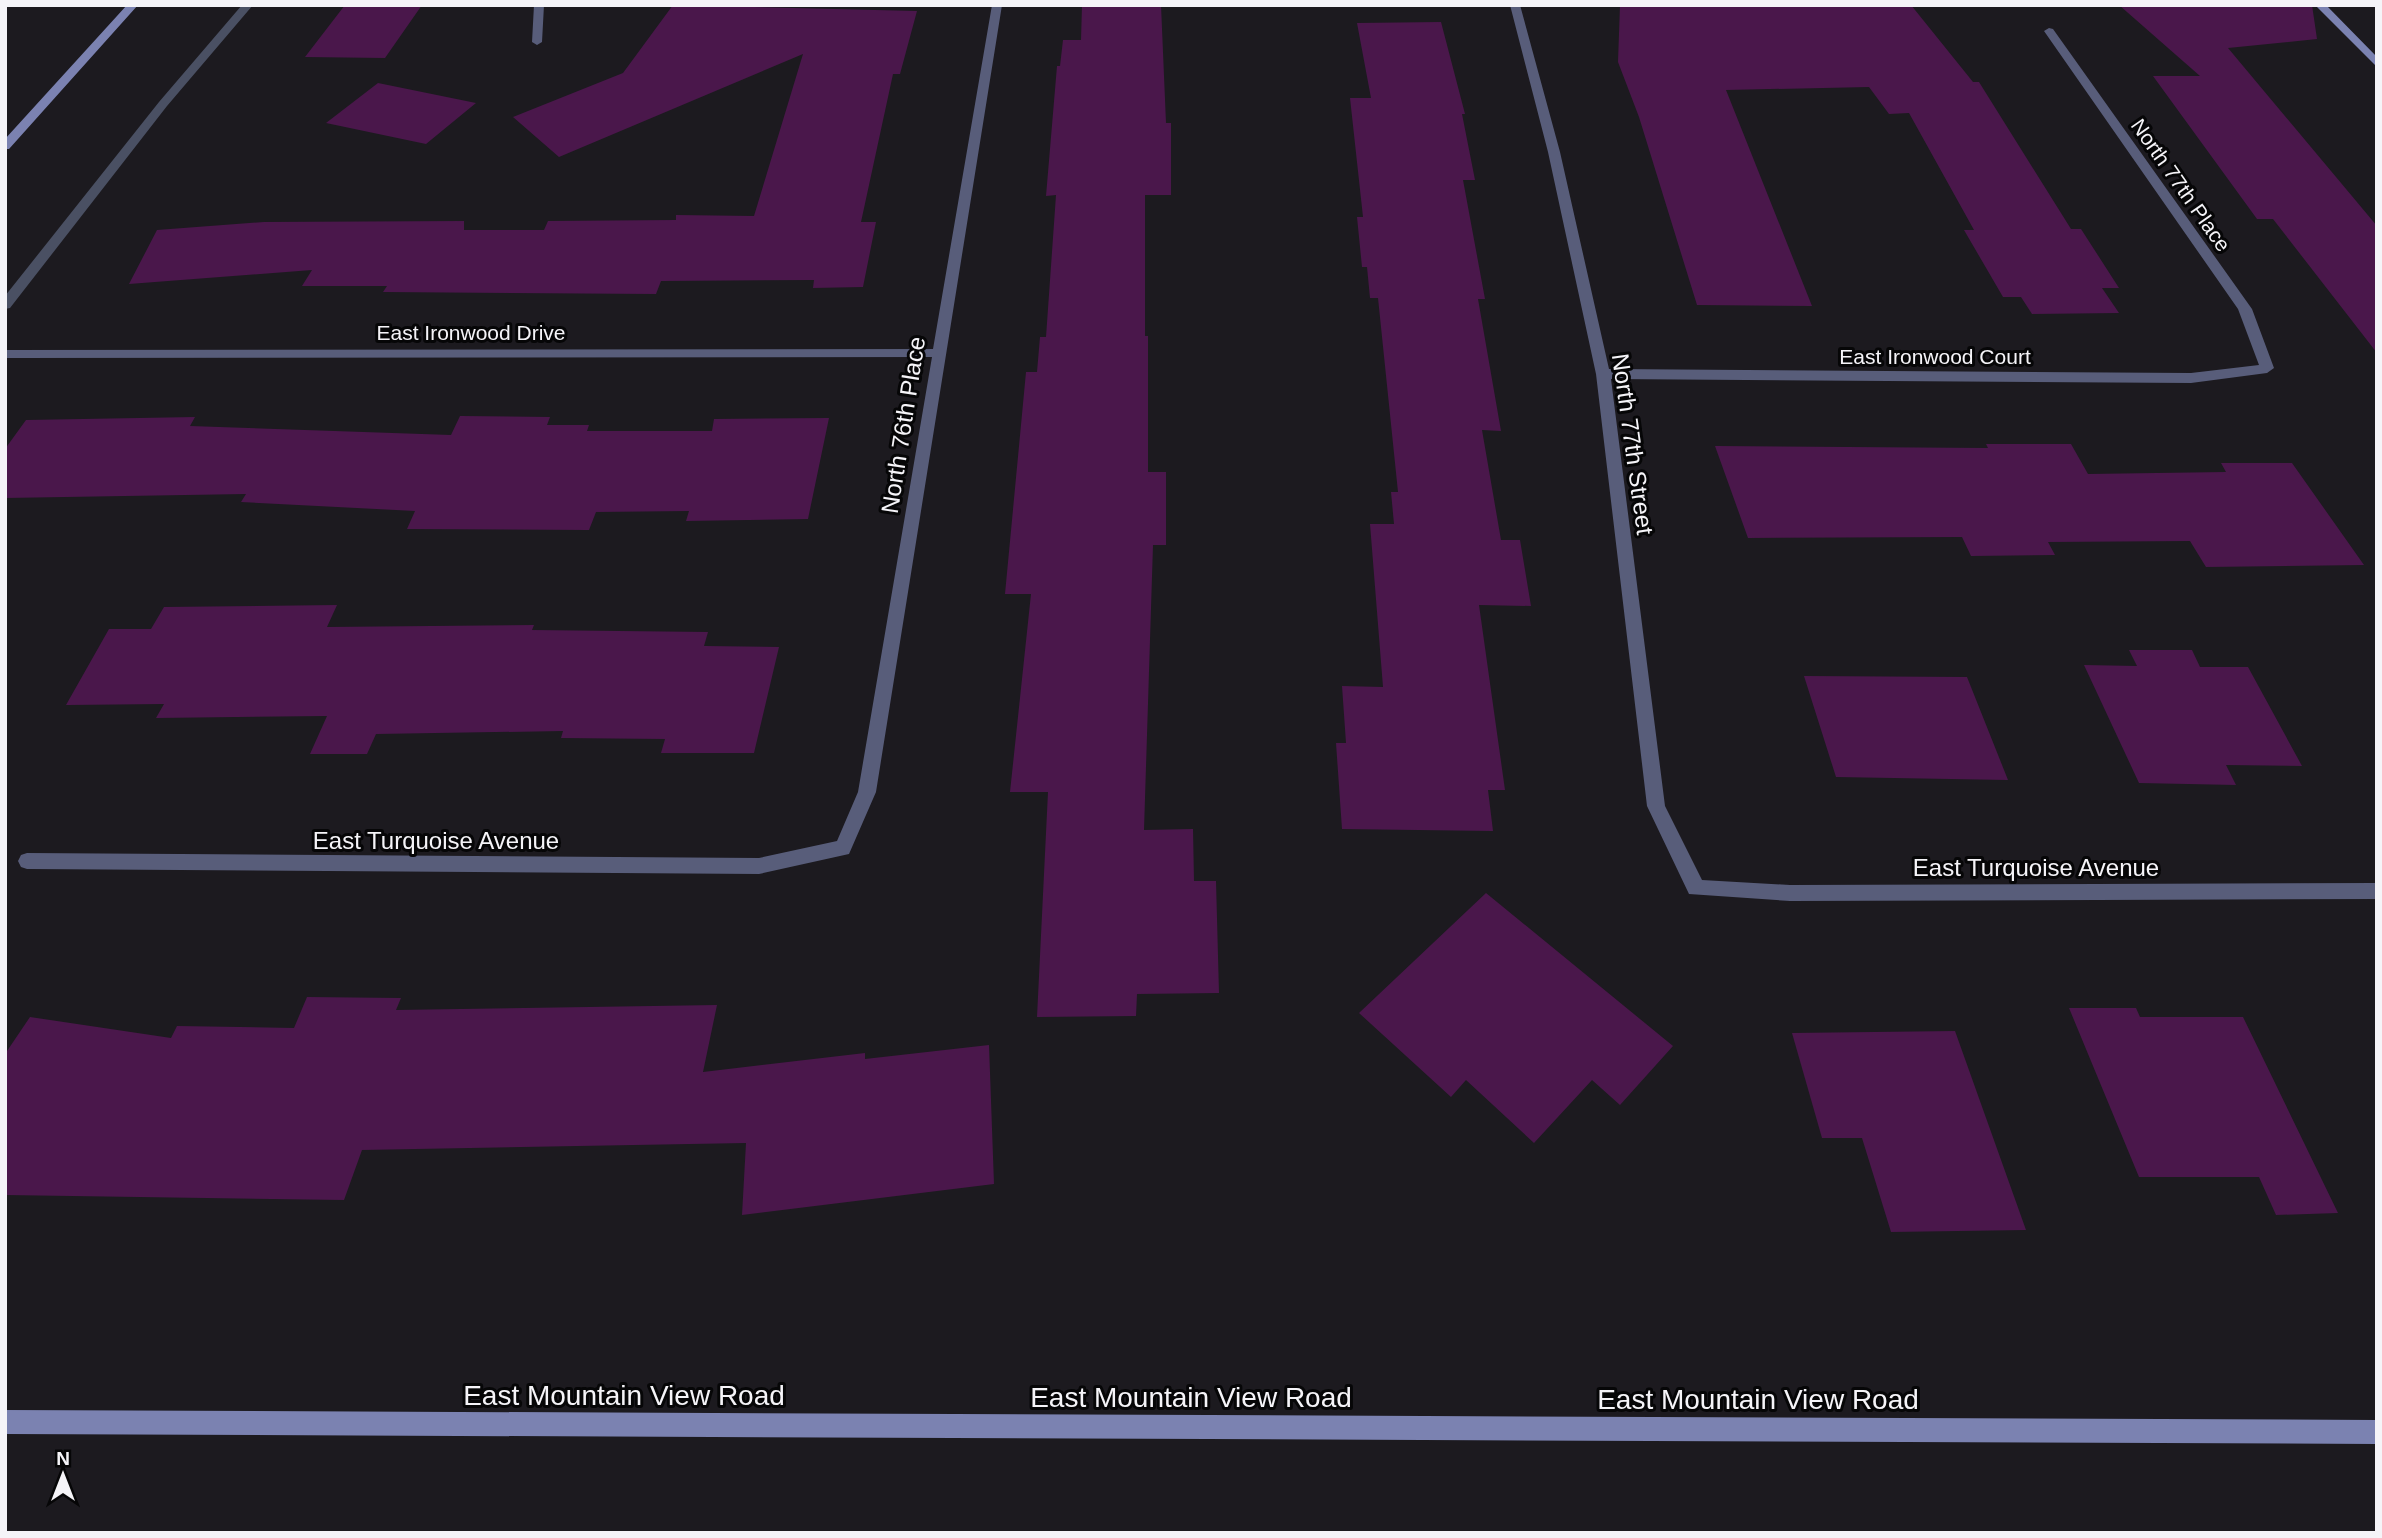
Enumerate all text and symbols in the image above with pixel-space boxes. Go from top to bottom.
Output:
street label: North 77th Place [2127,114,2235,256]
street label: East Ironwood Drive [376,321,566,344]
street label: North 76th Place [876,335,930,515]
street label: East Ironwood Court [1839,345,2031,368]
street label: North 77th Street [1607,352,1659,537]
street label: East Turquoise Avenue [313,827,559,854]
street label: East Turquoise Avenue [1913,854,2159,881]
street label: East Mountain View Road [463,1380,785,1411]
street label: East Mountain View Road [1030,1382,1352,1413]
street label: East Mountain View Road [1597,1384,1919,1415]
north arrow [28,1440,98,1510]
text: N [56,1448,70,1469]

